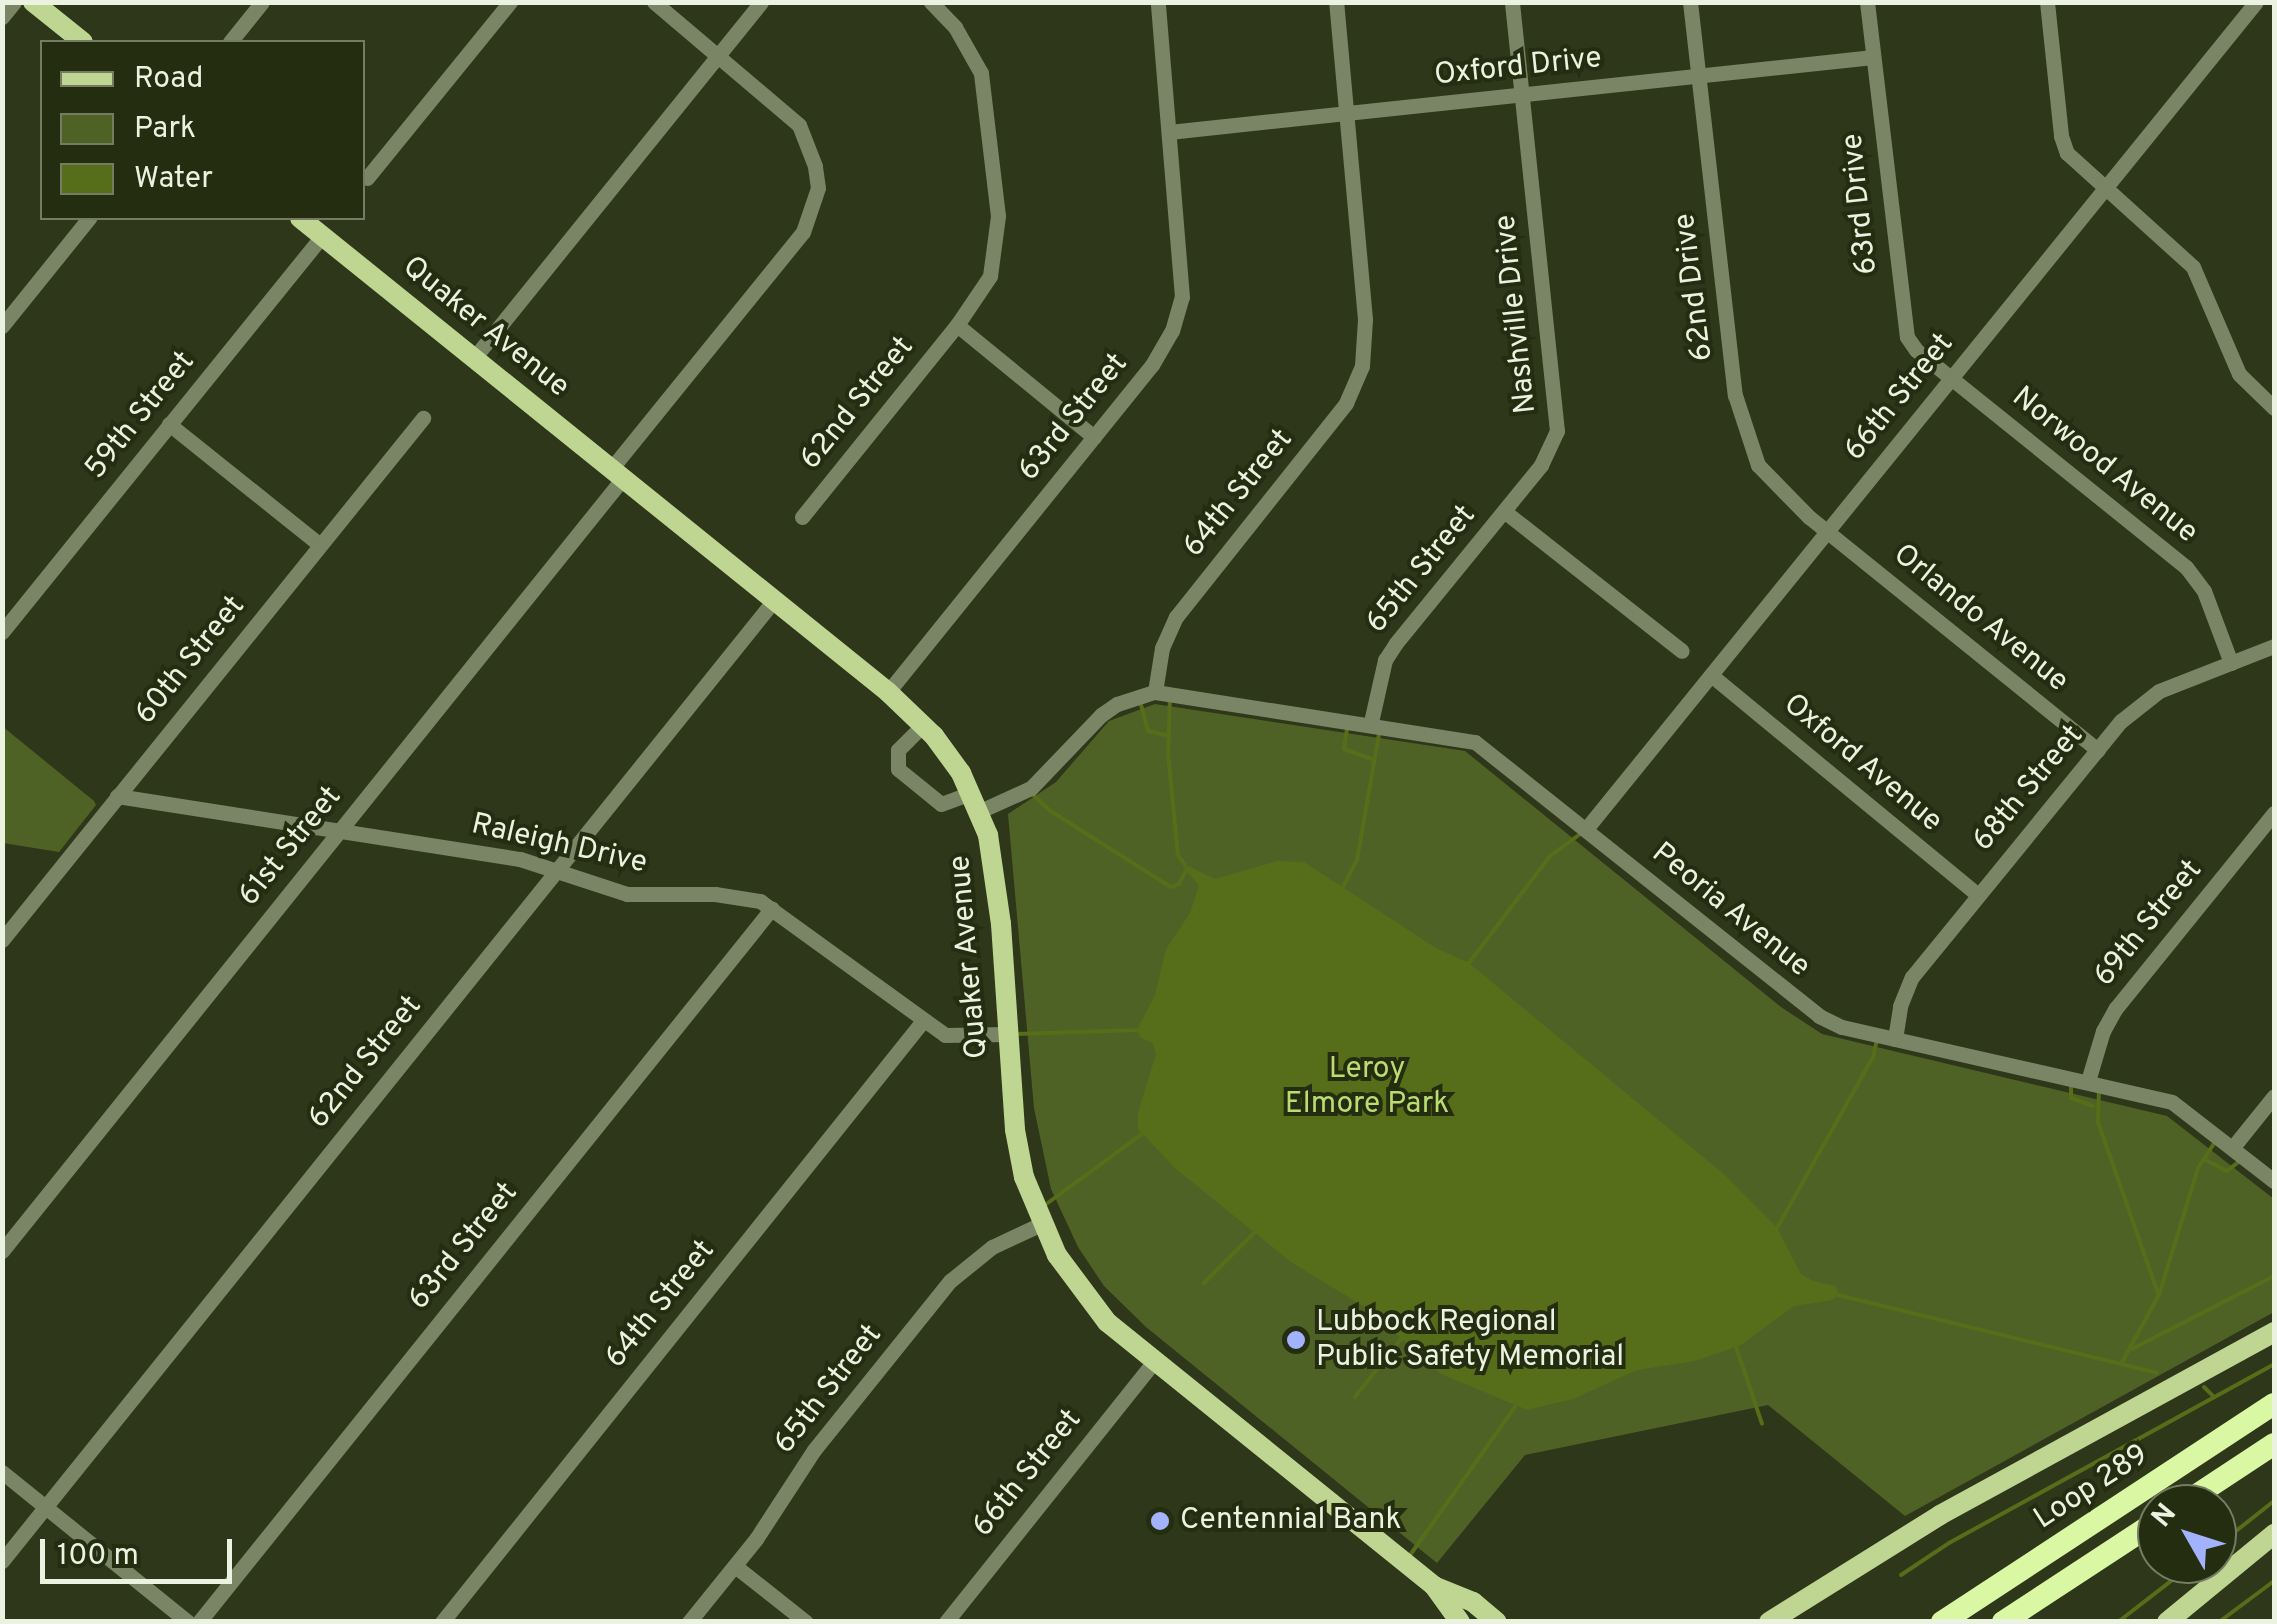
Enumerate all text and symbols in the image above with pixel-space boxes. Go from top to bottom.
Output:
legend [40,40,365,220]
street label: Oxford Drive [1433,41,1603,95]
text: Road [134,61,203,98]
text: Park [134,111,196,148]
street label: 63rd Drive [1836,132,1886,276]
text: Water [134,161,213,198]
street label: 62nd Drive [1668,211,1722,363]
street label: Nashville Drive [1489,213,1545,415]
street label: Quaker Avenue [394,249,576,407]
street label: 66th Street [1838,327,1962,469]
street label: 62nd Street [794,330,922,478]
street label: 59th Street [79,345,203,487]
street label: 63rd Street [1012,347,1136,489]
street label: Norwood Avenue [2004,380,2204,552]
street label: 64th Street [1177,423,1301,565]
street label: 65th Street [1360,499,1484,641]
street label: Orlando Avenue [1885,537,2075,701]
street label: 60th Street [128,590,254,732]
street label: Oxford Avenue [1775,687,1949,841]
street label: 68th Street [1966,719,2092,859]
street label: 61st Street [232,780,350,914]
street label: Raleigh Drive [468,807,650,883]
street label: Peoria Avenue [1643,836,1817,986]
street label: Quaker Avenue [943,853,997,1061]
street label: 69th Street [2087,854,2211,994]
street label: 62nd Street [302,989,430,1137]
park label: Leroy Elmore Park [1285,1052,1449,1122]
street label: 63rd Street [402,1176,526,1318]
street label: 64th Street [599,1234,723,1376]
place label: Lubbock Regional Public Safety Memorial [1316,1305,1624,1376]
street label: 65th Street [767,1318,891,1462]
marker: Lubbock Regional Public Safety Memorial [1285,1329,1307,1351]
street label: 66th Street [966,1403,1090,1545]
street label: Loop 289 [2028,1438,2156,1538]
north arrow [2137,1484,2237,1584]
text: N [2145,1497,2186,1536]
place label: Centennial Bank [1180,1503,1401,1539]
marker: Centennial Bank [1149,1510,1171,1532]
scale bar [45,1519,238,1581]
text: 100 m [57,1538,139,1575]

